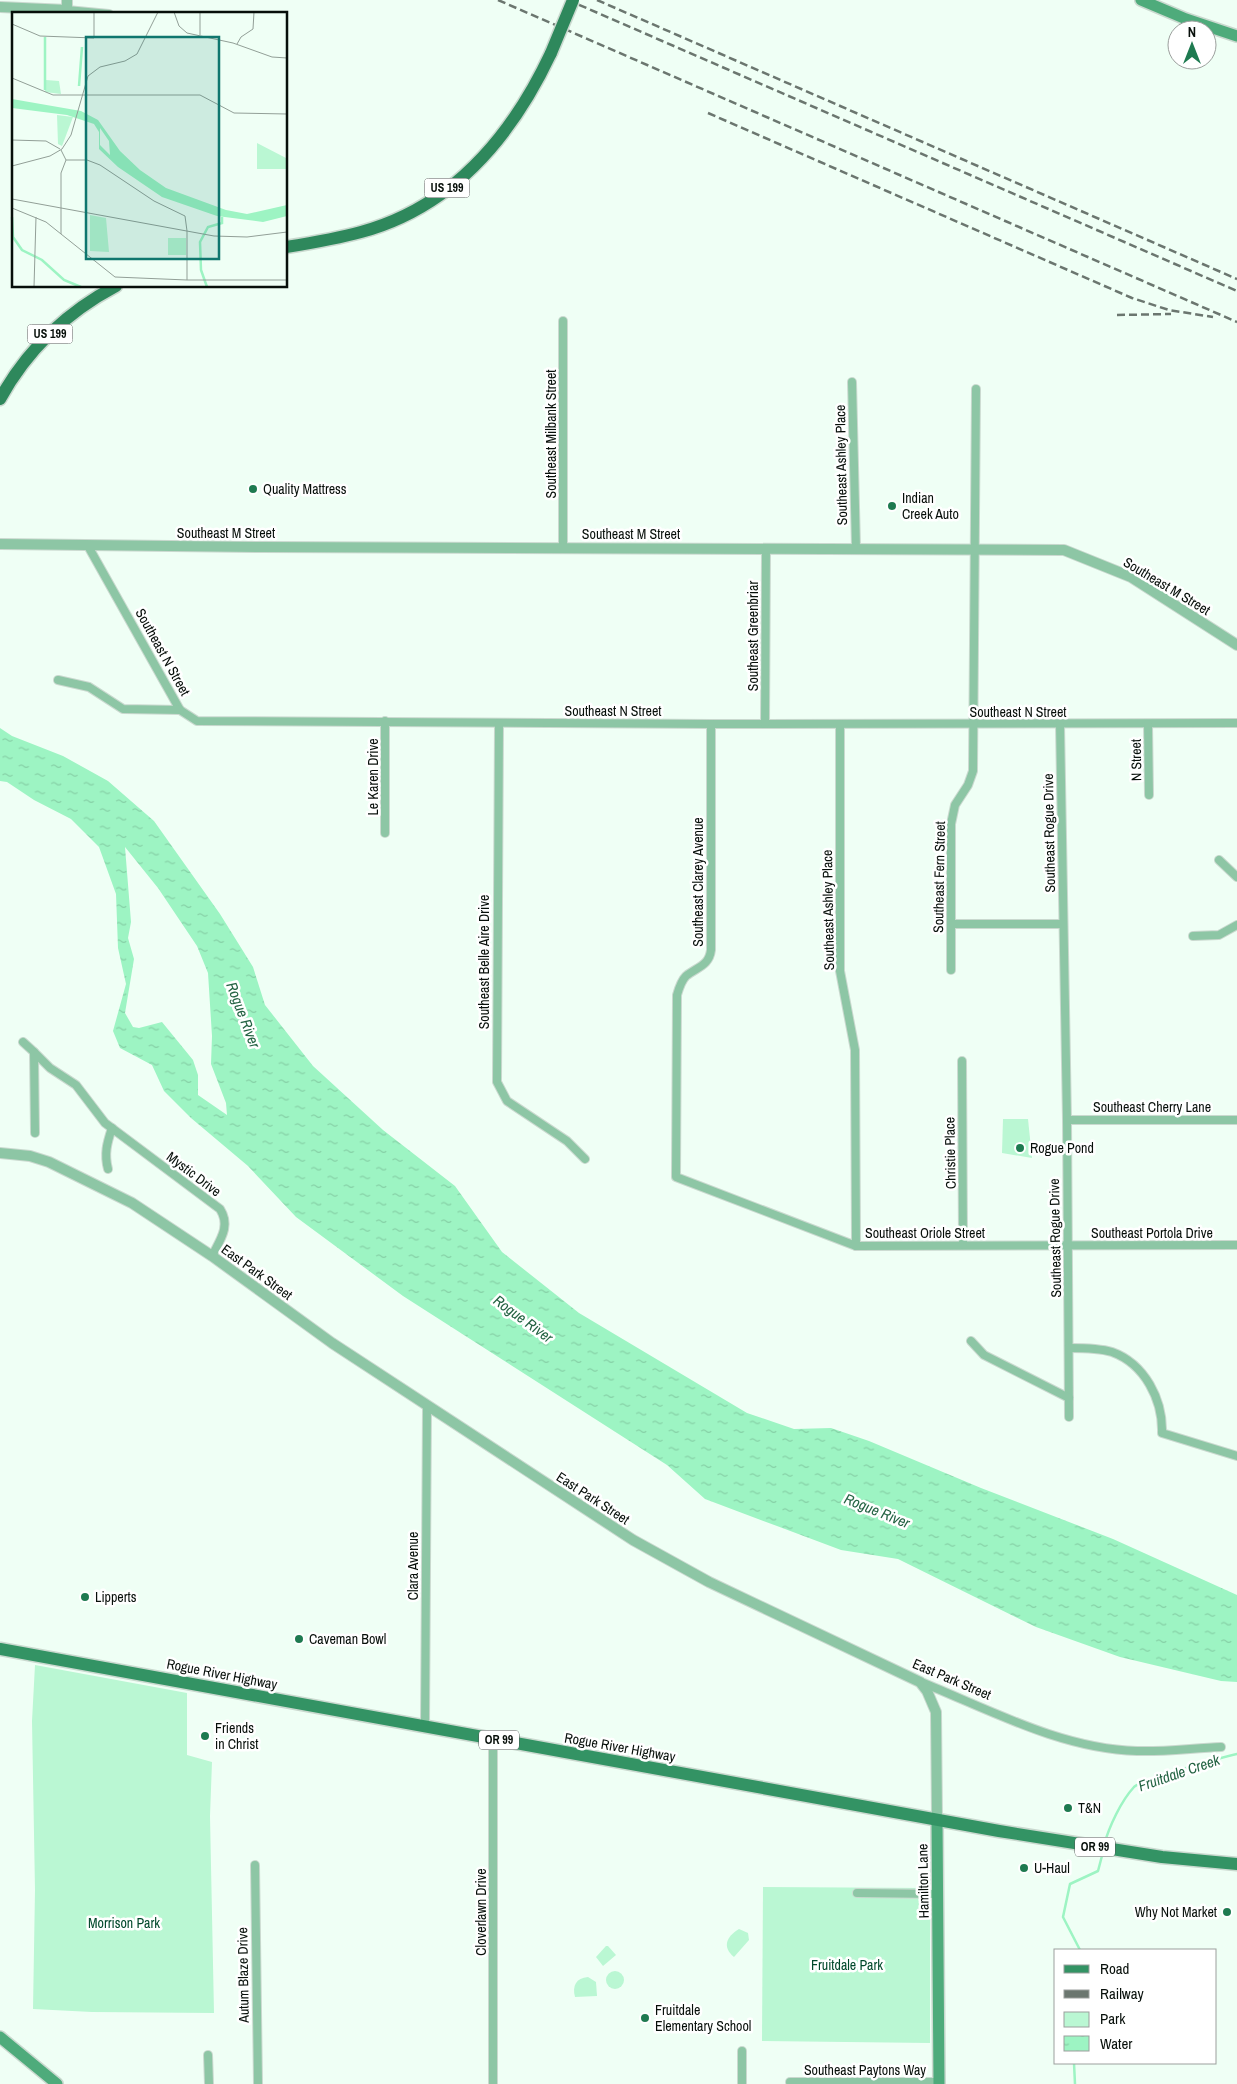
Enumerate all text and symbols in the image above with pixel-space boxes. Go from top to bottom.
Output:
inset map [12,12,288,288]
north arrow [1167,20,1217,70]
text: N [1188,23,1196,41]
road number: US 199 [424,178,470,198]
road number: US 199 [28,324,72,344]
street label: Southeast Milbank Street [542,370,560,498]
street label: Southeast Ashley Place [831,405,851,525]
place label: Quality Mattress [263,480,347,498]
marker: Quality Mattress [247,483,259,495]
place label: Indian Creek Auto [902,489,959,523]
marker: Indian Creek Auto [886,500,898,512]
street label: Southeast M Street [177,524,275,542]
street label: Southeast M Street [582,525,680,543]
street label: Southeast M Street [1120,553,1214,619]
street label: Southeast Greenbriar [744,581,762,691]
street label: Southeast N Street [132,605,194,699]
street label: Southeast N Street [564,702,662,720]
street label: Southeast N Street [969,703,1067,721]
street label: Le Karen Drive [364,738,382,816]
street label: N Street [1127,739,1145,781]
street label: Southeast Rogue Drive [1039,773,1059,893]
street label: Southeast Clarey Avenue [689,817,707,947]
street label: Southeast Fern Street [929,821,949,933]
street label: Southeast Ashley Place [818,850,838,970]
street label: Southeast Belle Aire Drive [475,895,493,1029]
water label: Rogue River [221,979,266,1052]
street label: Southeast Cherry Lane [1093,1098,1211,1116]
street label: Christie Place [940,1117,960,1189]
place label: Rogue Pond [1030,1139,1094,1157]
marker: Rogue Pond [1014,1142,1026,1154]
street label: Mystic Drive [163,1148,225,1200]
street label: Southeast Rogue Drive [1045,1178,1065,1298]
street label: Southeast Oriole Street [865,1224,985,1242]
street label: Southeast Portola Drive [1091,1224,1213,1242]
street label: East Park Street [218,1240,296,1304]
water label: Rogue River [489,1290,558,1348]
street label: East Park Street [553,1468,633,1528]
water label: Rogue River [841,1488,914,1534]
street label: Clara Avenue [404,1532,422,1600]
place label: Lipperts [95,1588,137,1606]
marker: Lipperts [79,1591,91,1603]
place label: Caveman Bowl [309,1630,386,1648]
marker: Caveman Bowl [293,1633,305,1645]
street label: Rogue River Highway [165,1654,279,1694]
street label: East Park Street [910,1654,994,1704]
place label: Friends in Christ [215,1719,258,1753]
street label: Rogue River Highway [563,1728,677,1766]
marker: Friends in Christ [199,1730,211,1742]
road number: OR 99 [479,1730,519,1750]
water label: Fruitdale Creek [1135,1749,1223,1796]
place label: T&N [1078,1799,1101,1817]
marker: T&N [1062,1802,1074,1814]
road number: OR 99 [1075,1838,1115,1856]
street label: Hamilton Lane [913,1844,933,1918]
place label: U-Haul [1034,1859,1070,1877]
marker: U-Haul [1018,1862,1030,1874]
street label: Cloverlawn Drive [472,1868,490,1956]
place label: Why Not Market [1135,1903,1217,1921]
marker: Why Not Market [1221,1906,1233,1918]
park label: Morrison Park [88,1914,160,1932]
street label: Autum Blaze Drive [233,1927,253,2024]
legend [1054,1949,1217,2064]
park label: Fruitdale Park [811,1956,883,1974]
text: Road [1100,1958,1129,1979]
text: Railway [1100,1983,1145,2004]
place label: Fruitdale Elementary School [655,2001,751,2035]
text: Park [1100,2008,1126,2029]
marker: Fruitdale Elementary School [639,2012,651,2024]
text: Water [1100,2033,1132,2054]
street label: Southeast Paytons Way [804,2061,926,2079]

